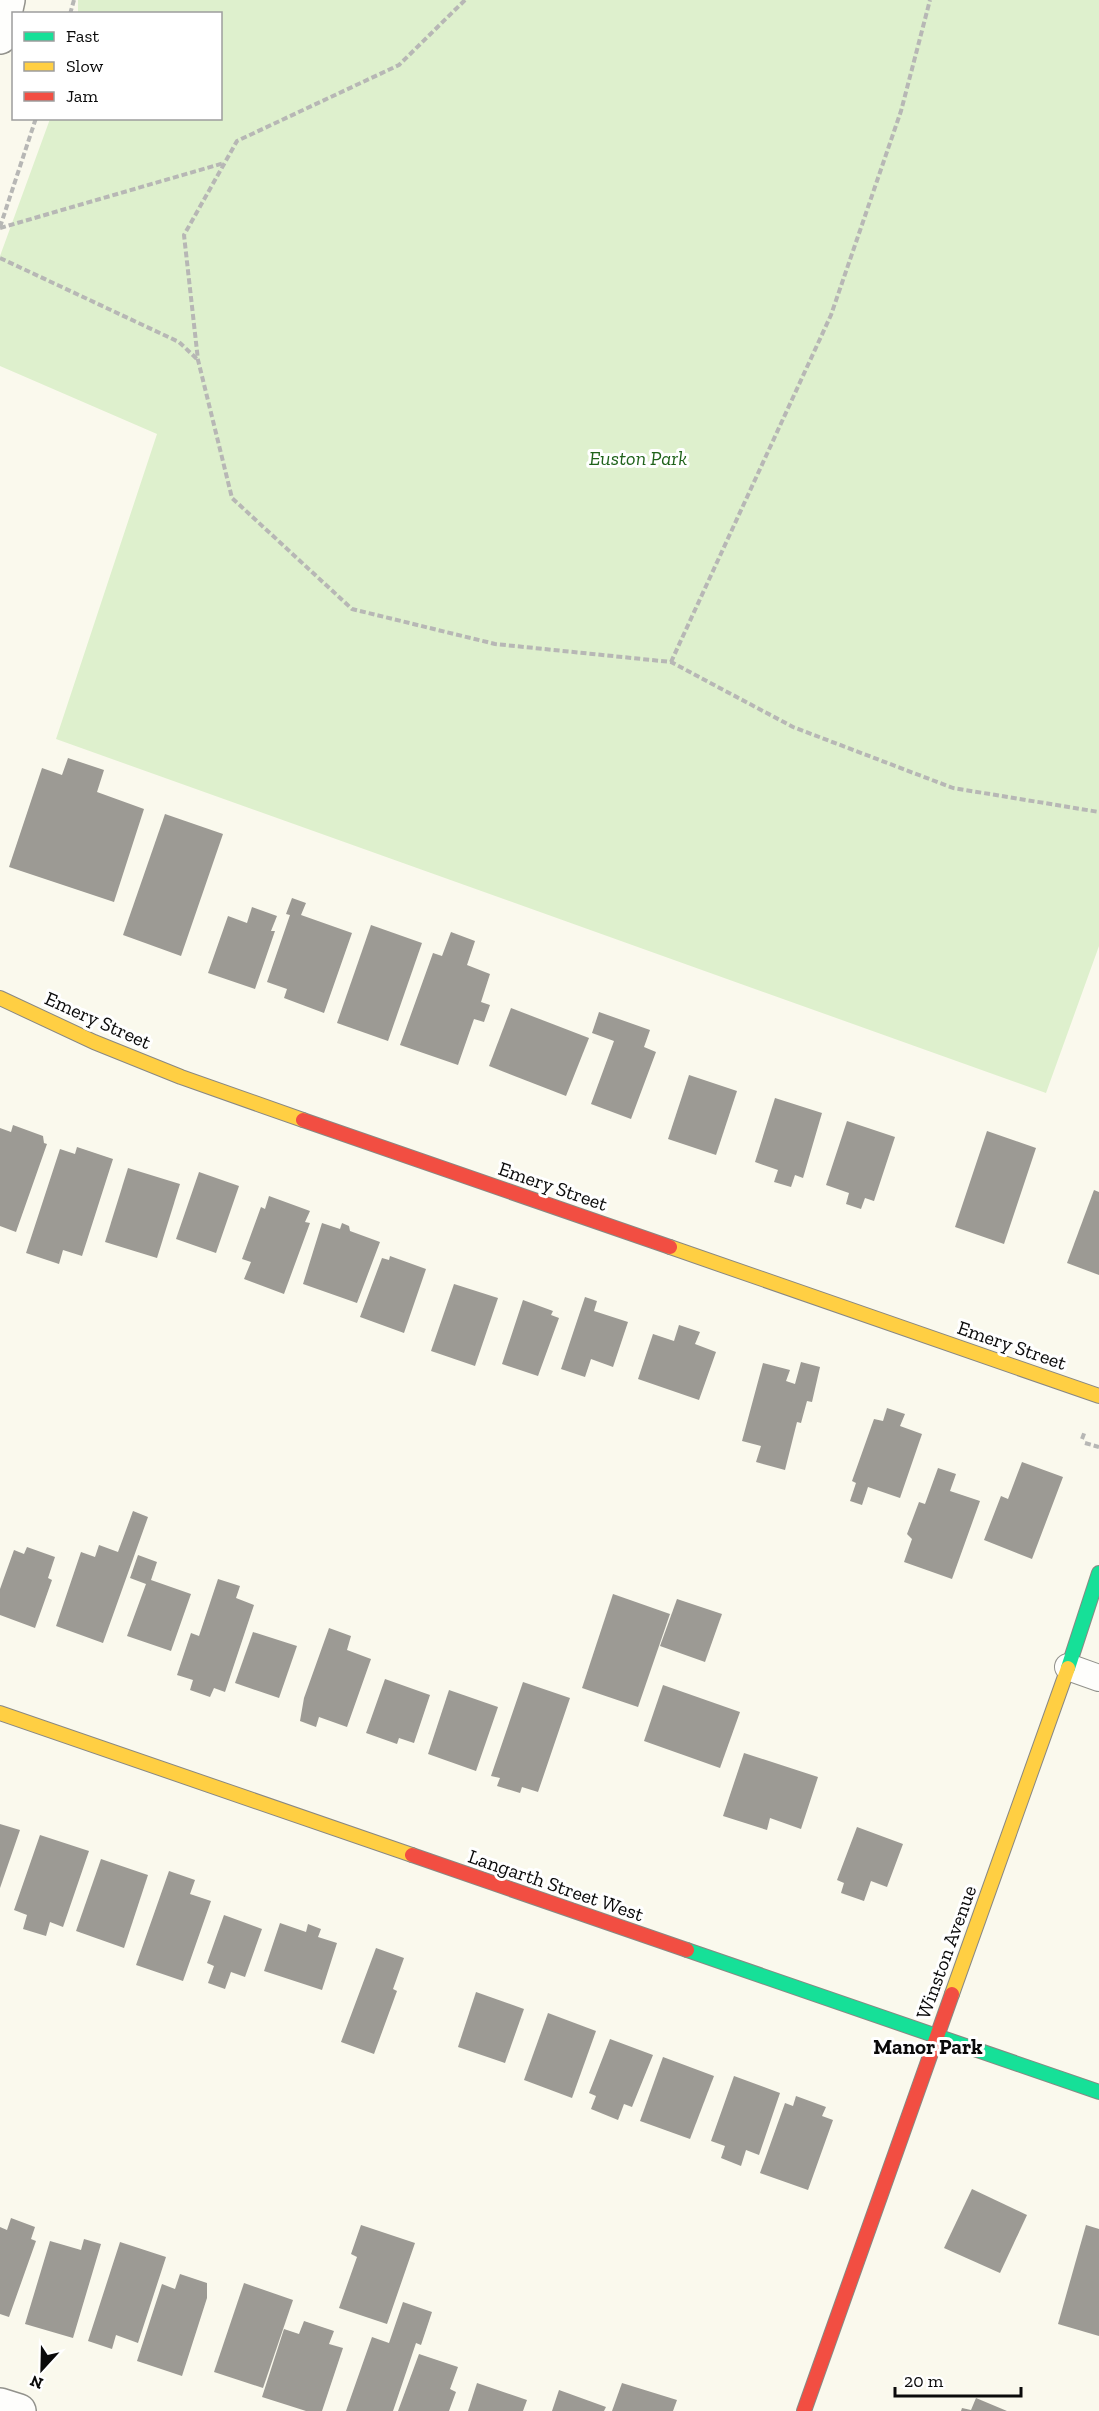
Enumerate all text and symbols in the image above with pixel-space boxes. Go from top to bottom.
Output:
legend [12,12,222,120]
text: Fast [66,25,99,47]
text: Slow [66,55,103,77]
text: Jam [66,85,98,107]
park label: Euston Park [589,446,687,470]
street label: Emery Street [41,986,155,1054]
street label: Emery Street [495,1156,611,1216]
street label: Emery Street [954,1315,1070,1375]
street label: Langarth Street West [465,1844,647,1926]
street label: Winston Avenue [911,1882,981,2022]
district label: Manor Park [873,2034,983,2059]
north arrow [12,2339,72,2399]
scale bar [895,2360,1021,2398]
text: 20 m [904,2370,944,2392]
text: N [27,2371,46,2394]

